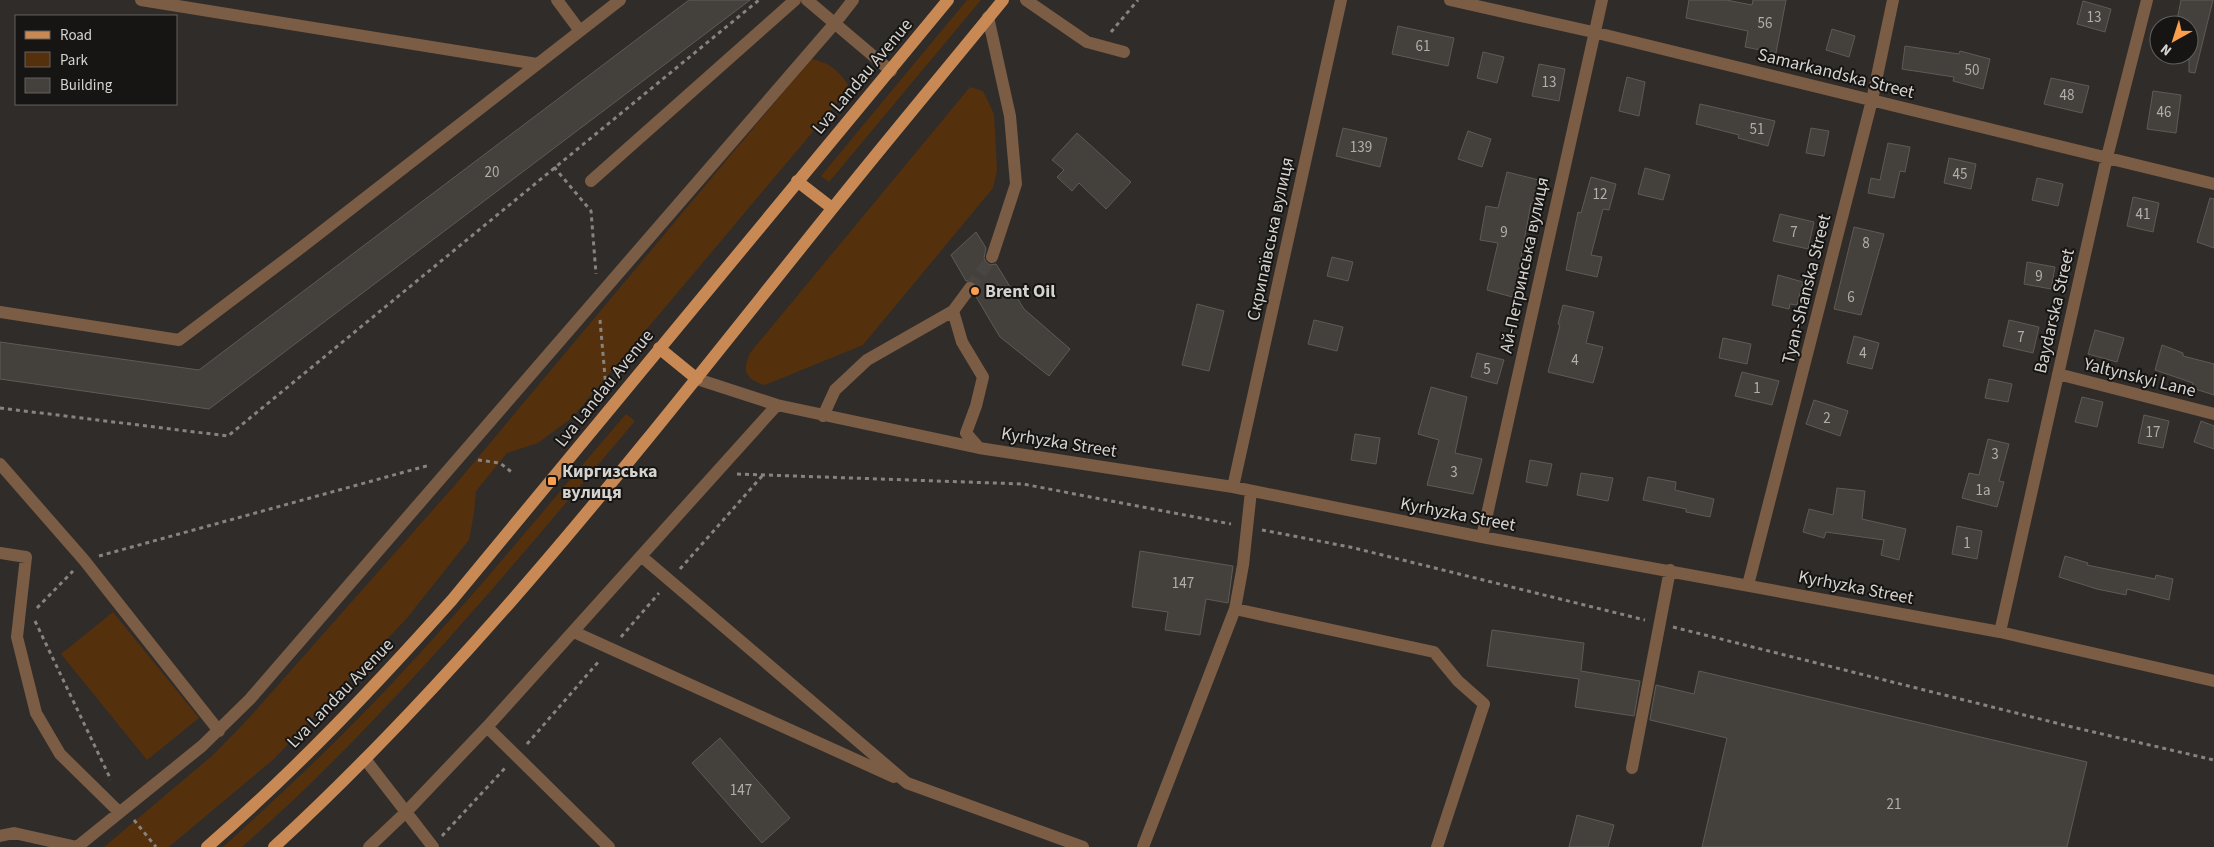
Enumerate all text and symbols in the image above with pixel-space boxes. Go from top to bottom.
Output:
house number: 13 [2087,7,2101,28]
street label: Lva Landau Avenue [806,13,918,140]
house number: 56 [1758,13,1772,34]
legend [15,15,178,105]
north arrow [2149,15,2199,65]
text: Road [60,25,92,46]
house number: 61 [1416,36,1430,57]
text: N [2157,39,2176,60]
street label: Samarkandska Street [1755,42,1917,105]
text: Park [60,50,89,71]
house number: 50 [1965,60,1979,81]
house number: 13 [1542,72,1556,93]
text: Building [60,75,113,96]
house number: 48 [2060,85,2074,106]
house number: 46 [2157,102,2171,123]
house number: 51 [1750,119,1764,140]
house number: 139 [1350,137,1372,158]
street label: Скрипаївська вулиця [1241,155,1300,323]
house number: 20 [485,162,499,183]
house number: 45 [1953,164,1967,185]
street label: Ай-Петринська вулиця [1494,175,1555,355]
house number: 12 [1593,184,1607,205]
house number: 41 [2136,204,2150,225]
street label: Tyan-Shanska Street [1776,212,1837,367]
house number: 9 [1500,222,1508,243]
house number: 7 [1790,222,1798,243]
house number: 8 [1862,233,1870,254]
street label: Baydarska Street [2028,246,2081,376]
house number: 9 [2035,266,2043,287]
place label: Brent Oil [985,279,1055,304]
marker: Brent Oil [969,285,981,297]
house number: 6 [1847,287,1855,308]
street label: Lva Landau Avenue [549,324,660,452]
house number: 7 [2017,327,2025,348]
house number: 4 [1859,343,1867,364]
house number: 4 [1571,350,1579,371]
street label: Yaltynskyi Lane [2080,351,2199,404]
house number: 5 [1483,359,1491,380]
house number: 1 [1753,378,1761,399]
house number: 2 [1823,408,1831,429]
street label: Kyrhyzka Street [999,421,1118,464]
house number: 17 [2146,422,2160,443]
house number: 3 [1991,444,1999,465]
place label: Киргизська вулиця [562,459,658,505]
house number: 3 [1450,462,1458,483]
marker: Киргизська вулиця [546,475,558,487]
house number: 1а [1975,480,1991,501]
street label: Kyrhyzka Street [1398,491,1518,538]
house number: 1 [1963,533,1971,554]
street label: Kyrhyzka Street [1796,564,1916,611]
house number: 147 [1172,573,1194,594]
street label: Lva Landau Avenue [281,633,400,754]
house number: 147 [730,780,752,801]
house number: 21 [1887,794,1901,815]

